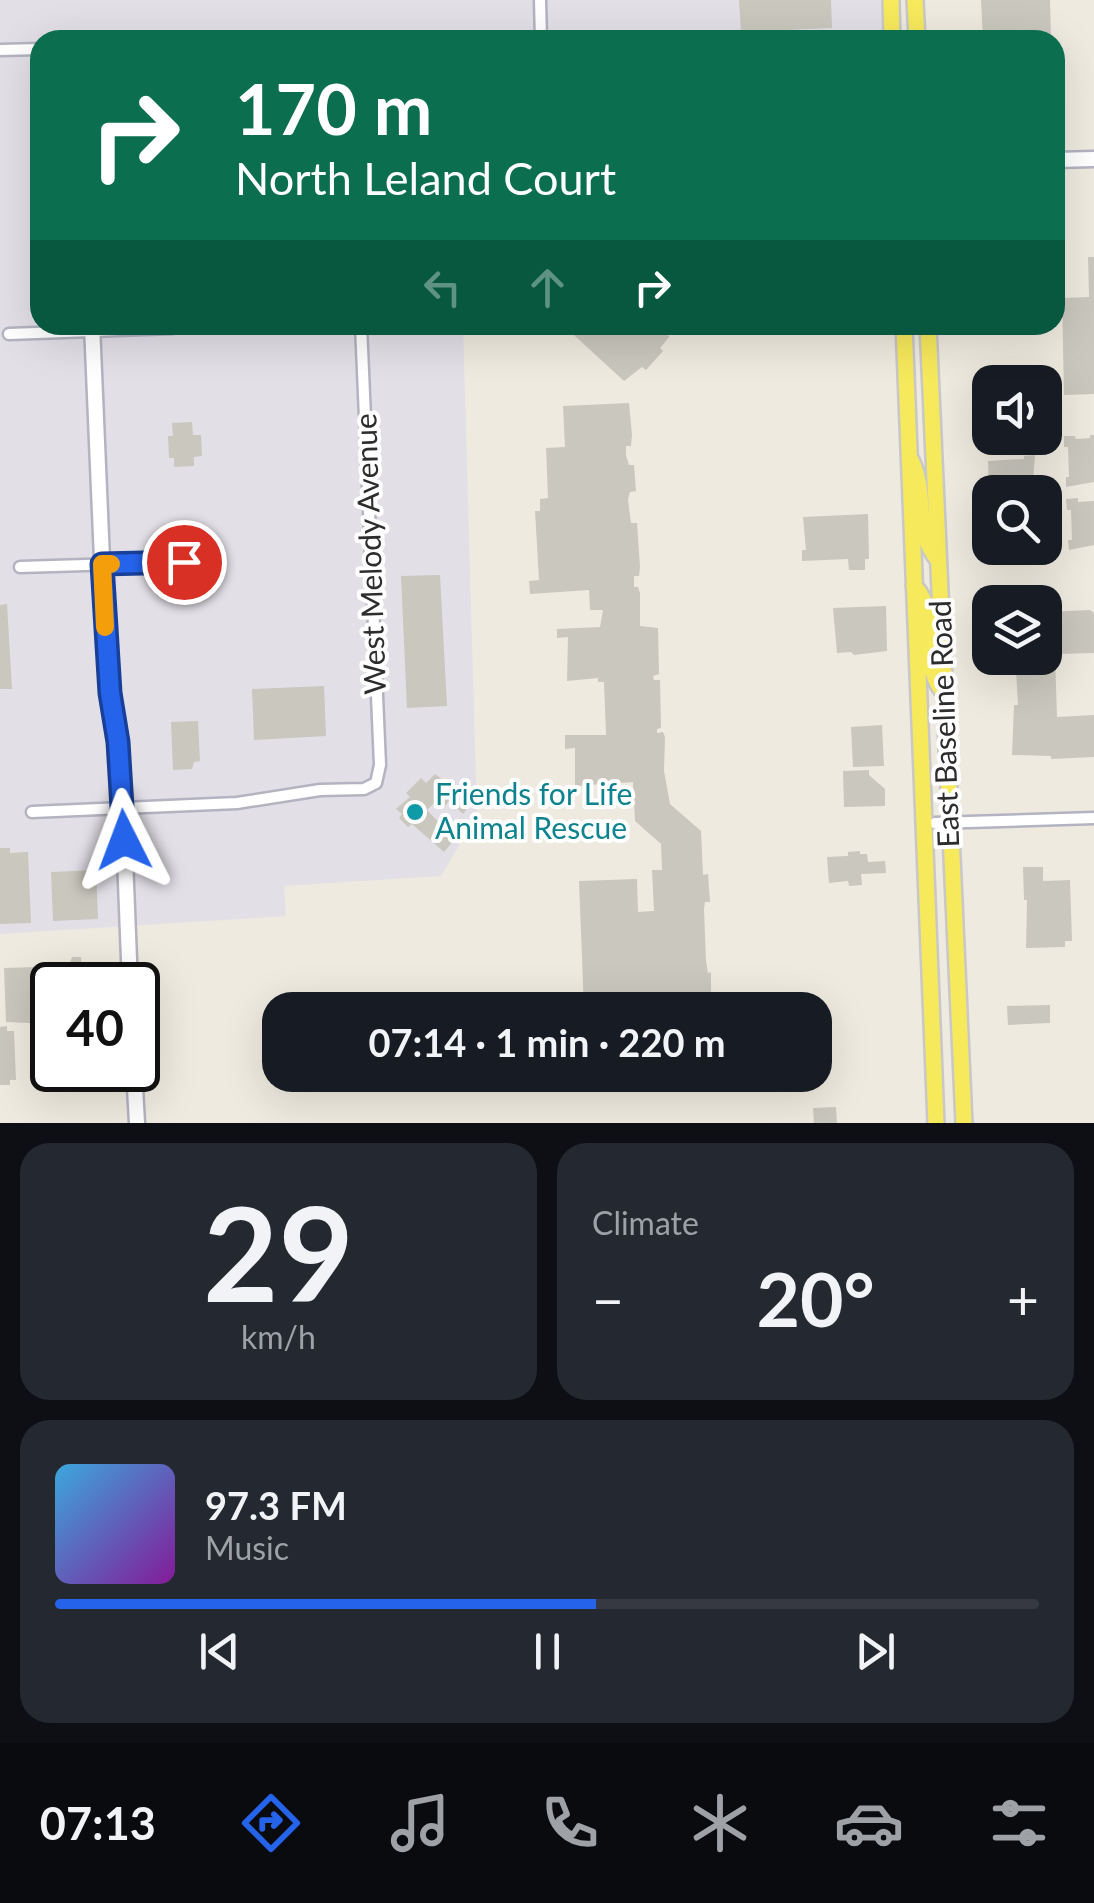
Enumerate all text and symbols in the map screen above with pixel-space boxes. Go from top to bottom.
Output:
text: 170 m [235,66,432,150]
icon: right [70,70,200,200]
text: North Leland Court [235,151,616,205]
icon: left [415,260,470,315]
icon: ahead [520,260,575,315]
icon: right [625,260,680,315]
map controls [972,365,1062,675]
button: sound [972,365,1062,455]
street label: West Melody Avenue [346,413,392,695]
button: search [972,475,1062,565]
pin [142,520,227,605]
icon: arrive [157,535,212,590]
button: layers [972,585,1062,675]
street label: East Baseline Road [921,600,965,848]
place label: Friends for Life Animal Rescue [435,775,632,845]
position arrow [72,788,176,892]
marker: Friends for Life Animal Rescue [404,801,426,823]
speed limit sign: 40 [30,962,160,1092]
text: 07:14 · 1 min · 220 m [368,1019,726,1065]
text: 29 [203,1174,354,1330]
text: Climate [592,1203,699,1242]
text: 20° [756,1253,875,1343]
text: − [592,1266,624,1332]
text: + [1007,1266,1039,1332]
text: km/h [241,1317,316,1356]
text: 97.3 FM [205,1482,347,1528]
text: Music [205,1528,289,1567]
icon: previous [192,1624,247,1679]
icon: pause [520,1624,575,1679]
icon: next [848,1624,903,1679]
icon: directions [236,1788,306,1858]
icon: music [385,1788,455,1858]
icon: phone [535,1788,605,1858]
icon: climate [685,1788,755,1858]
icon: car [834,1788,904,1858]
icon: filters [984,1788,1054,1858]
text: 07:13 [40,1796,156,1850]

